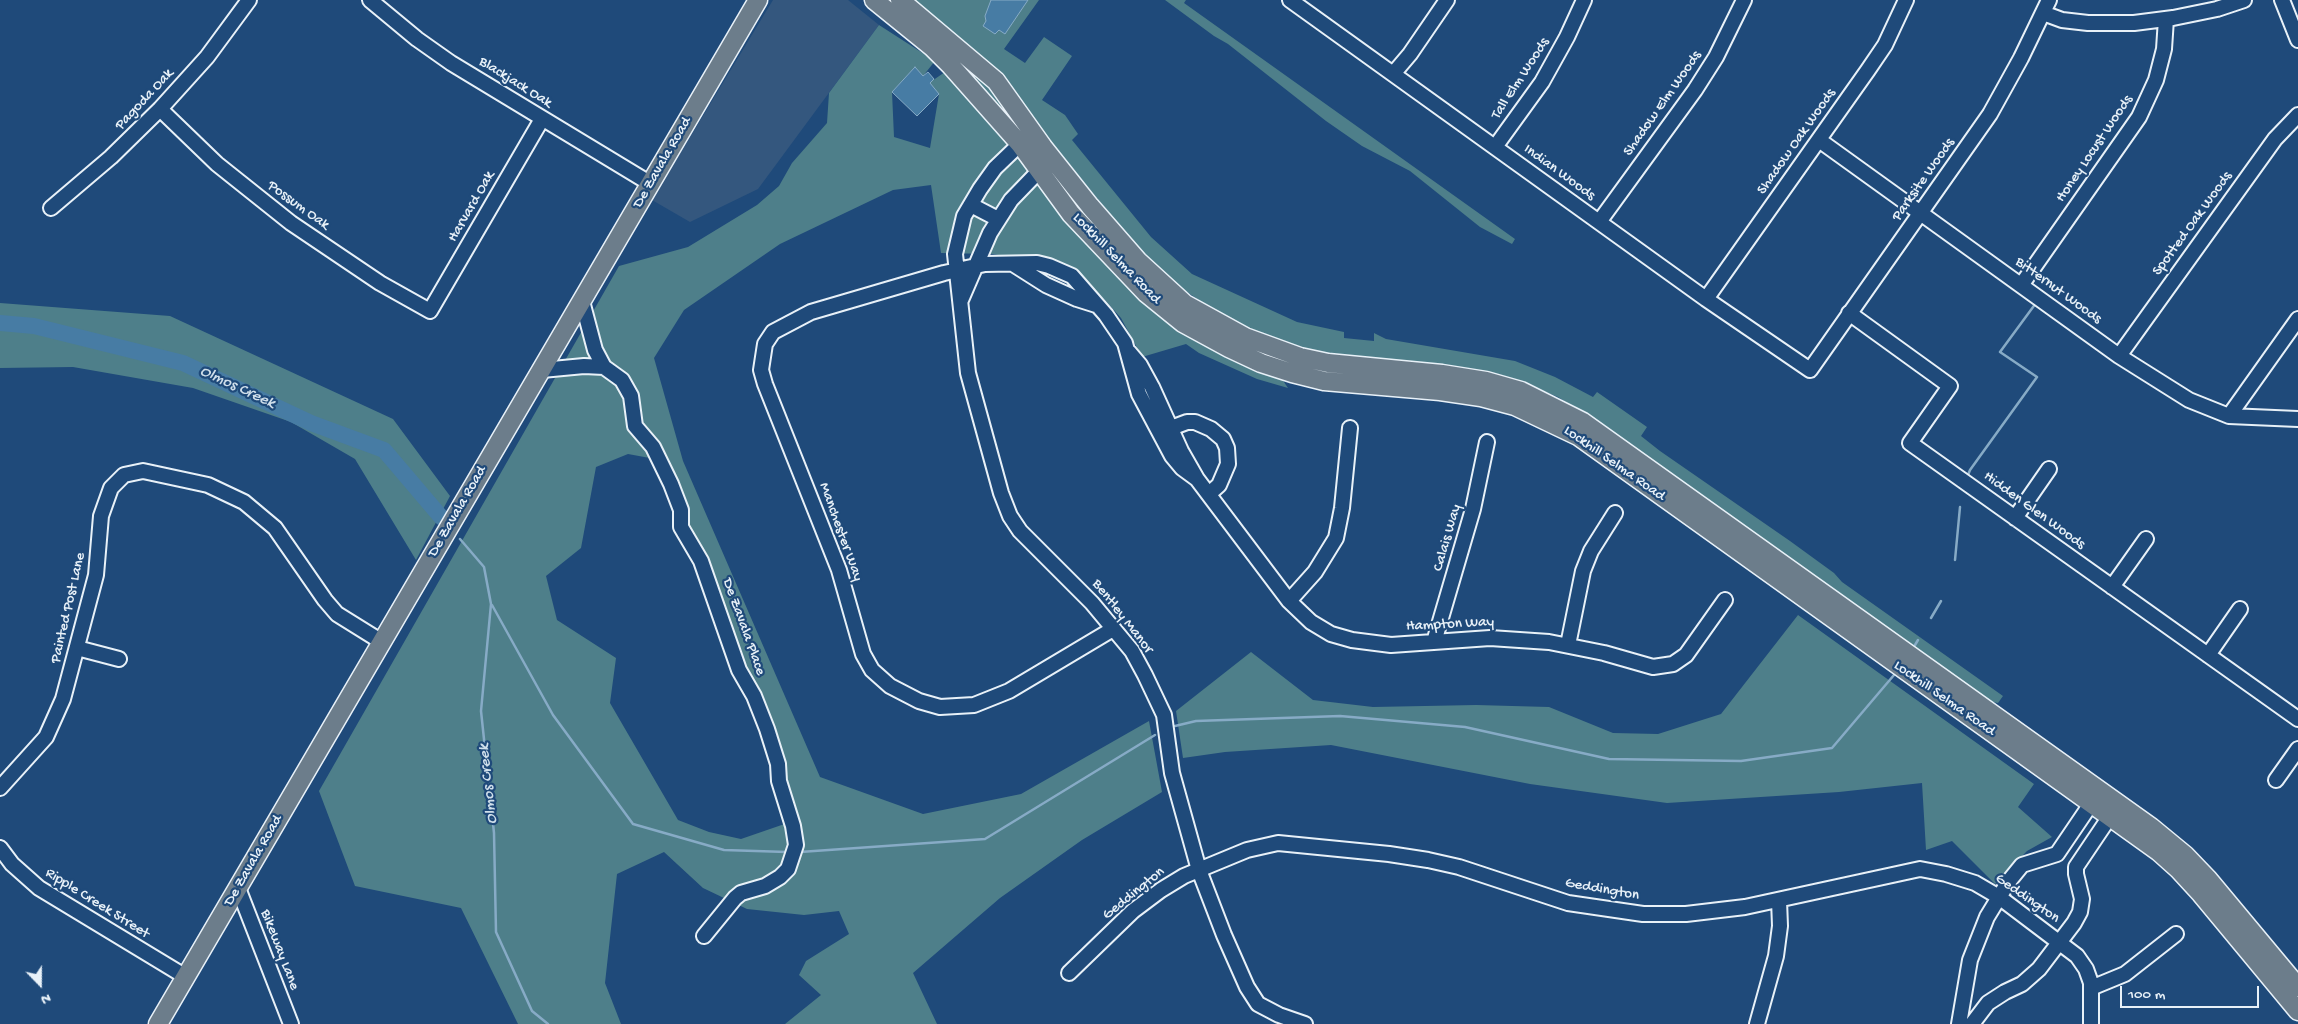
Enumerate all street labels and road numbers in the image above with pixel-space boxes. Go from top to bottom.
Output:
street label: Tall Elm Woods [1488,35,1554,123]
street label: Shadow Elm Woods [1620,48,1706,160]
street label: Blackjack Oak [475,53,555,113]
street label: Pagoda Oak [112,65,178,135]
street label: Shadow Oak Woods [1754,86,1840,198]
street label: Honey Locust Woods [2052,92,2138,206]
street label: De Zavala Road [630,114,696,212]
street label: Parksite Woods [1889,135,1959,225]
street label: Indian Woods [1520,141,1598,205]
street label: Harvard Oak [444,168,500,246]
street label: Spotted Oak Woods [2149,168,2237,280]
street label: Possum Oak [263,177,333,235]
street label: Lockhill Selma Road [1068,210,1164,308]
street label: Bitternut Woods [2011,254,2105,328]
street label: Lockhill Selma Road [1560,422,1668,506]
street label: De Zavala Road [425,463,491,561]
street label: Hidden Glen Woods [1980,468,2088,554]
street label: Manchester Way [814,480,866,584]
street label: Calais Way [1430,502,1466,574]
street label: Painted Post Lane [48,551,90,665]
street label: De Zavala Place [717,576,769,678]
street label: Bentley Manor [1087,576,1157,658]
street label: Hampton Way [1406,614,1494,636]
street label: Lockhill Selma Road [1890,657,1998,741]
street label: De Zavala Road [221,812,287,910]
street label: Geddington [1099,863,1169,925]
street label: Ripple Creek Street [42,865,152,943]
street label: Geddington [1991,870,2063,928]
street label: Geddington [1564,875,1640,905]
street label: Bikeway Lane [255,907,303,993]

